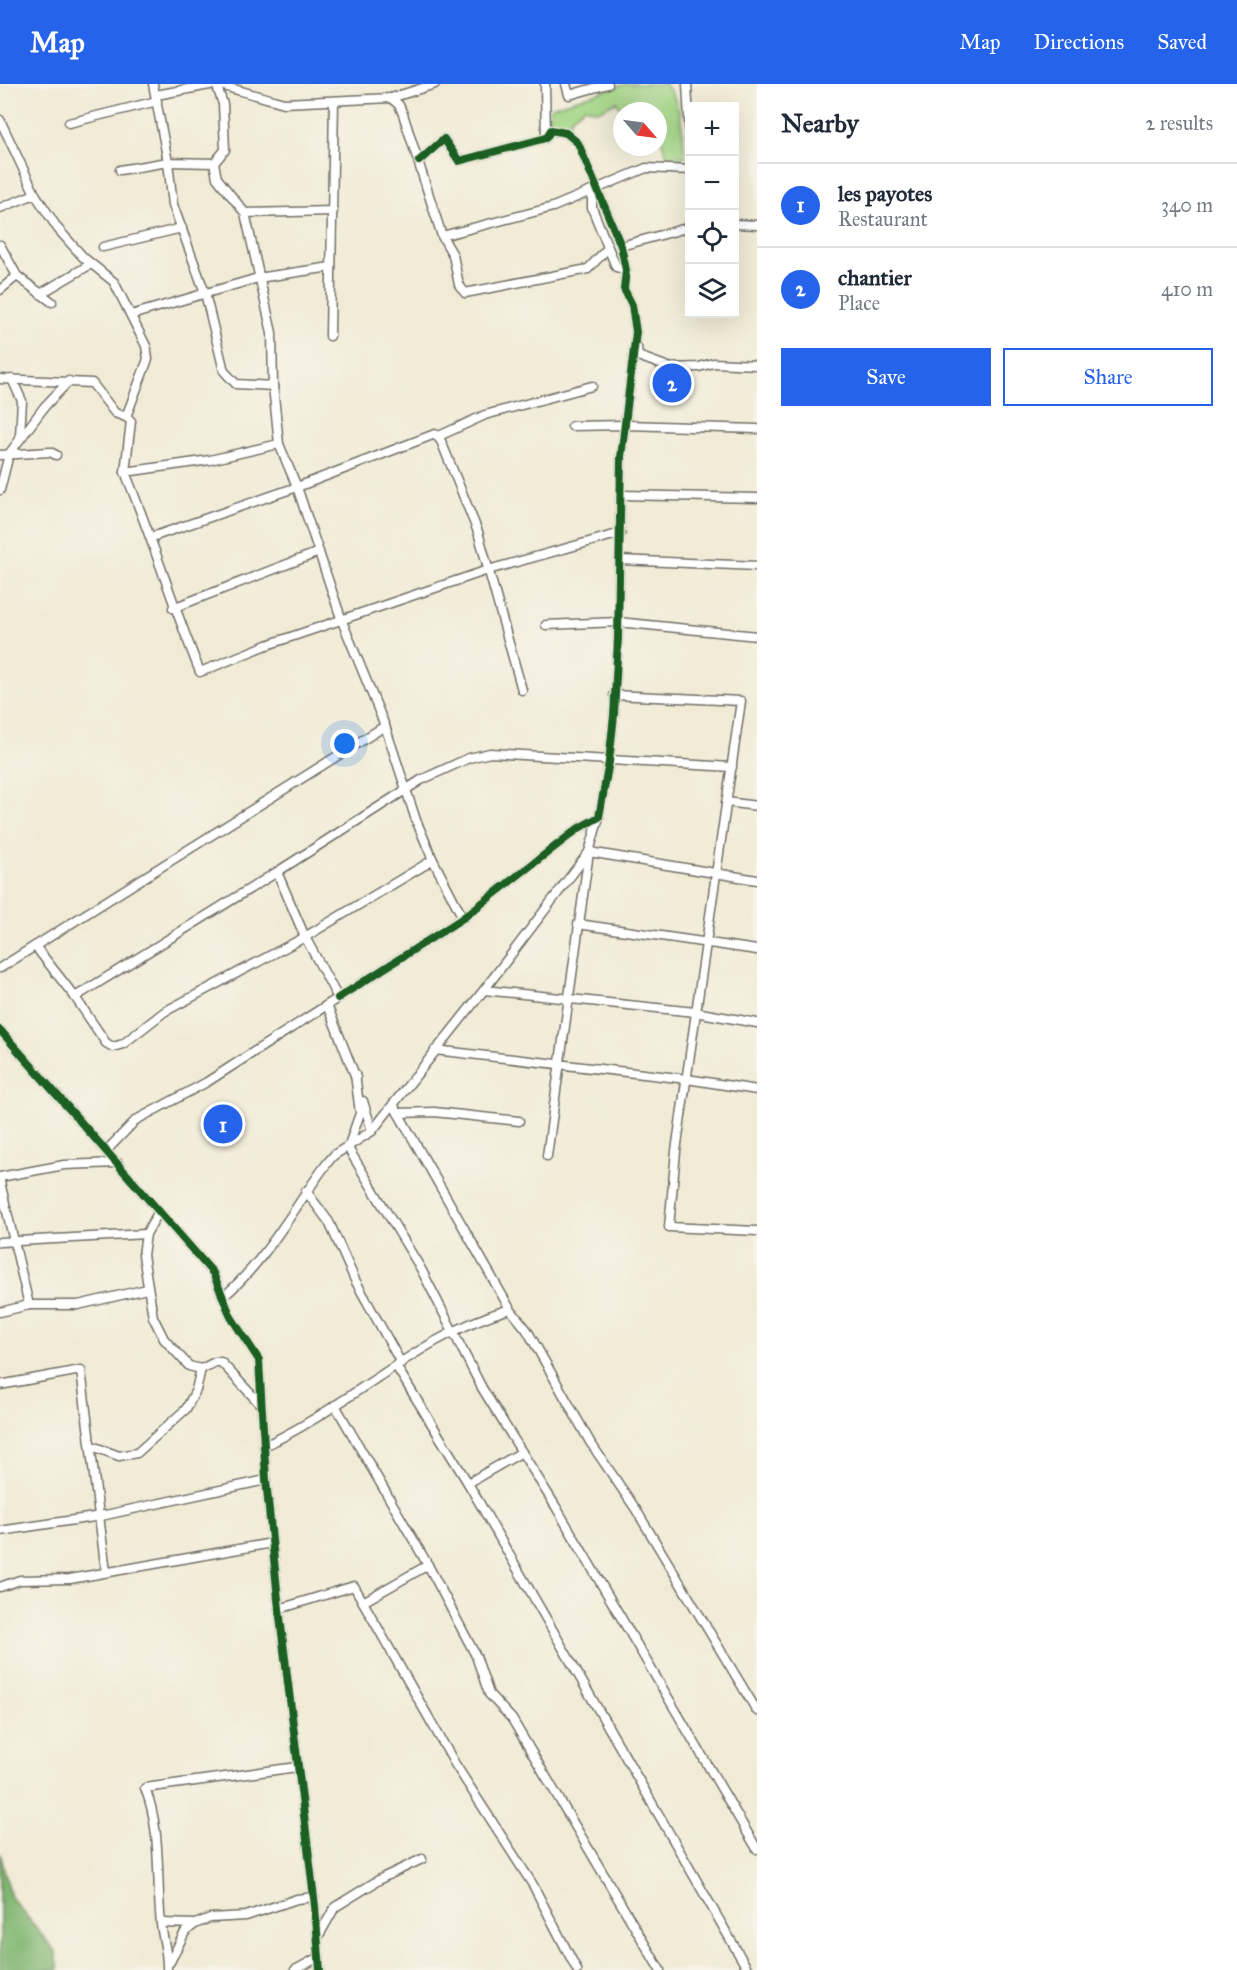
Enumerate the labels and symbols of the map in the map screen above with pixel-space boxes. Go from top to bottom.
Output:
north arrow [613,102,667,156]
pin: 2 [652,360,692,406]
your location [330,729,359,758]
pin: 1 [204,1102,242,1146]

